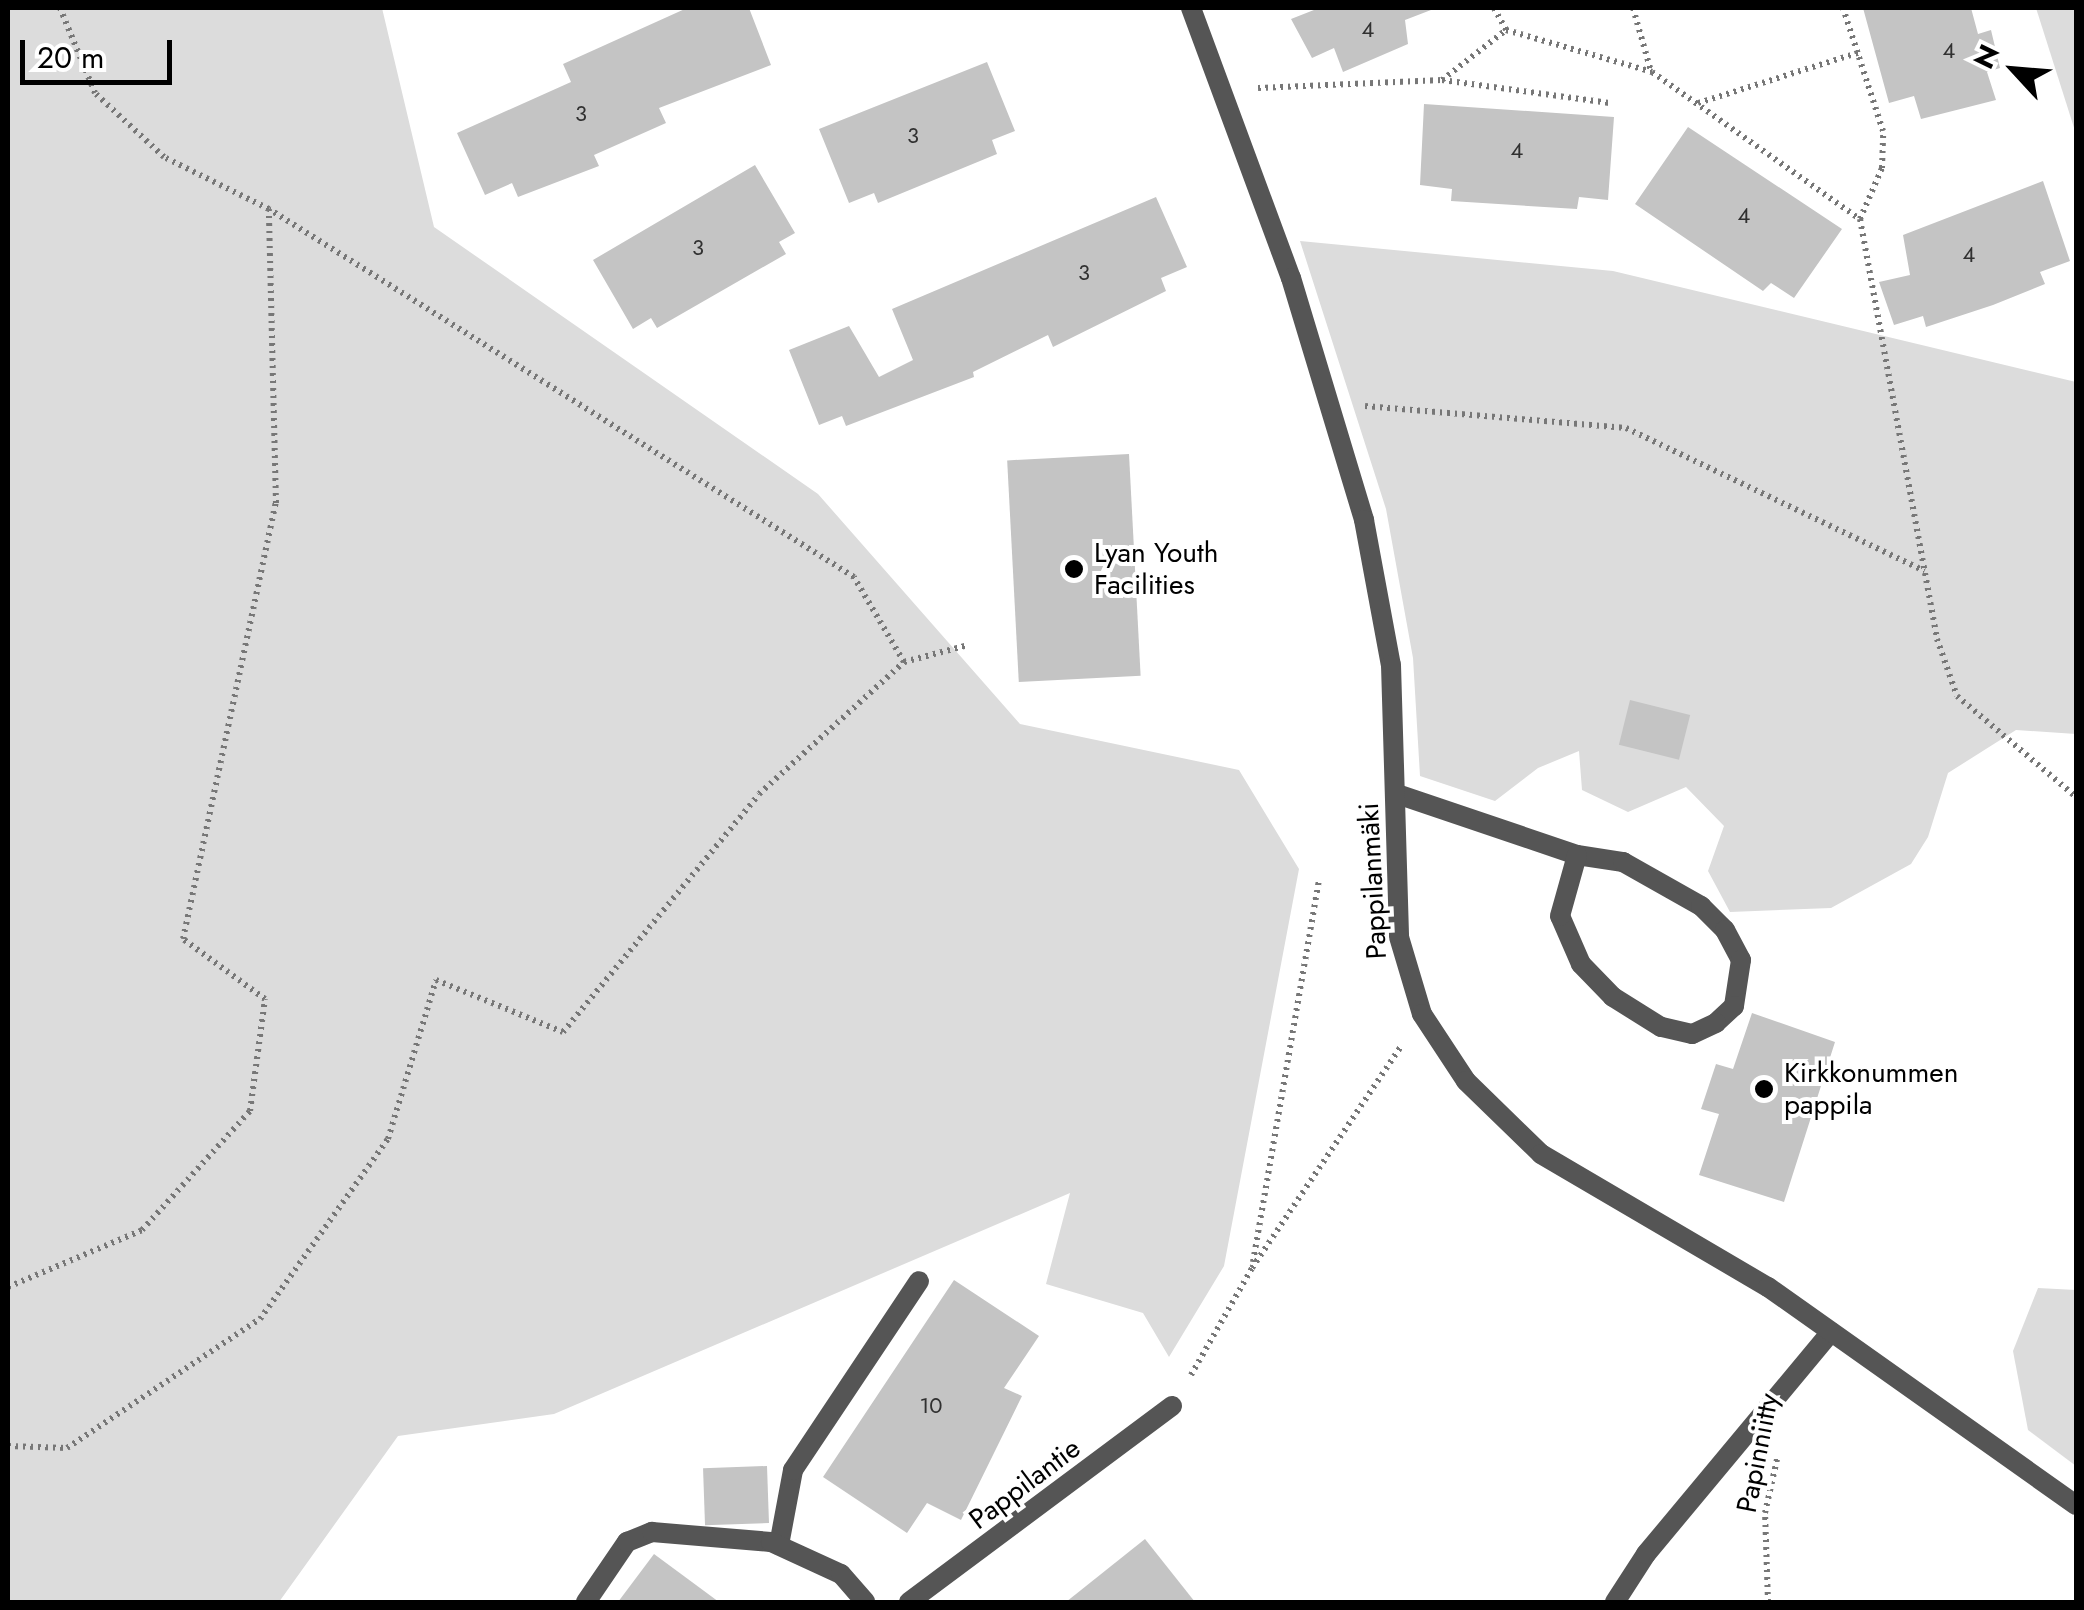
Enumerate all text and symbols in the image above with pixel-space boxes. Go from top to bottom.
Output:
house number: 4 [1362,17,1374,43]
scale bar [25,20,178,82]
north arrow [1964,20,2064,120]
text: 20 m [37,36,104,79]
house number: 4 [1943,38,1955,64]
text: N [1963,38,2010,76]
house number: 3 [575,101,587,127]
house number: 3 [907,123,919,149]
house number: 4 [1511,138,1523,164]
house number: 4 [1738,203,1750,229]
house number: 3 [692,235,704,261]
house number: 4 [1963,242,1975,268]
house number: 3 [1078,260,1090,286]
place label: Lyan Youth Facilities [1094,536,1218,602]
marker: Lyan Youth Facilities [1063,558,1085,580]
street label: Pappilanmäki [1352,802,1394,960]
place label: Kirkkonummen pappila [1784,1056,1958,1122]
marker: Kirkkonummen pappila [1753,1078,1775,1100]
street label: Papinniitty [1730,1390,1786,1516]
house number: 10 [919,1393,943,1419]
street label: Pappilantie [963,1431,1087,1537]

